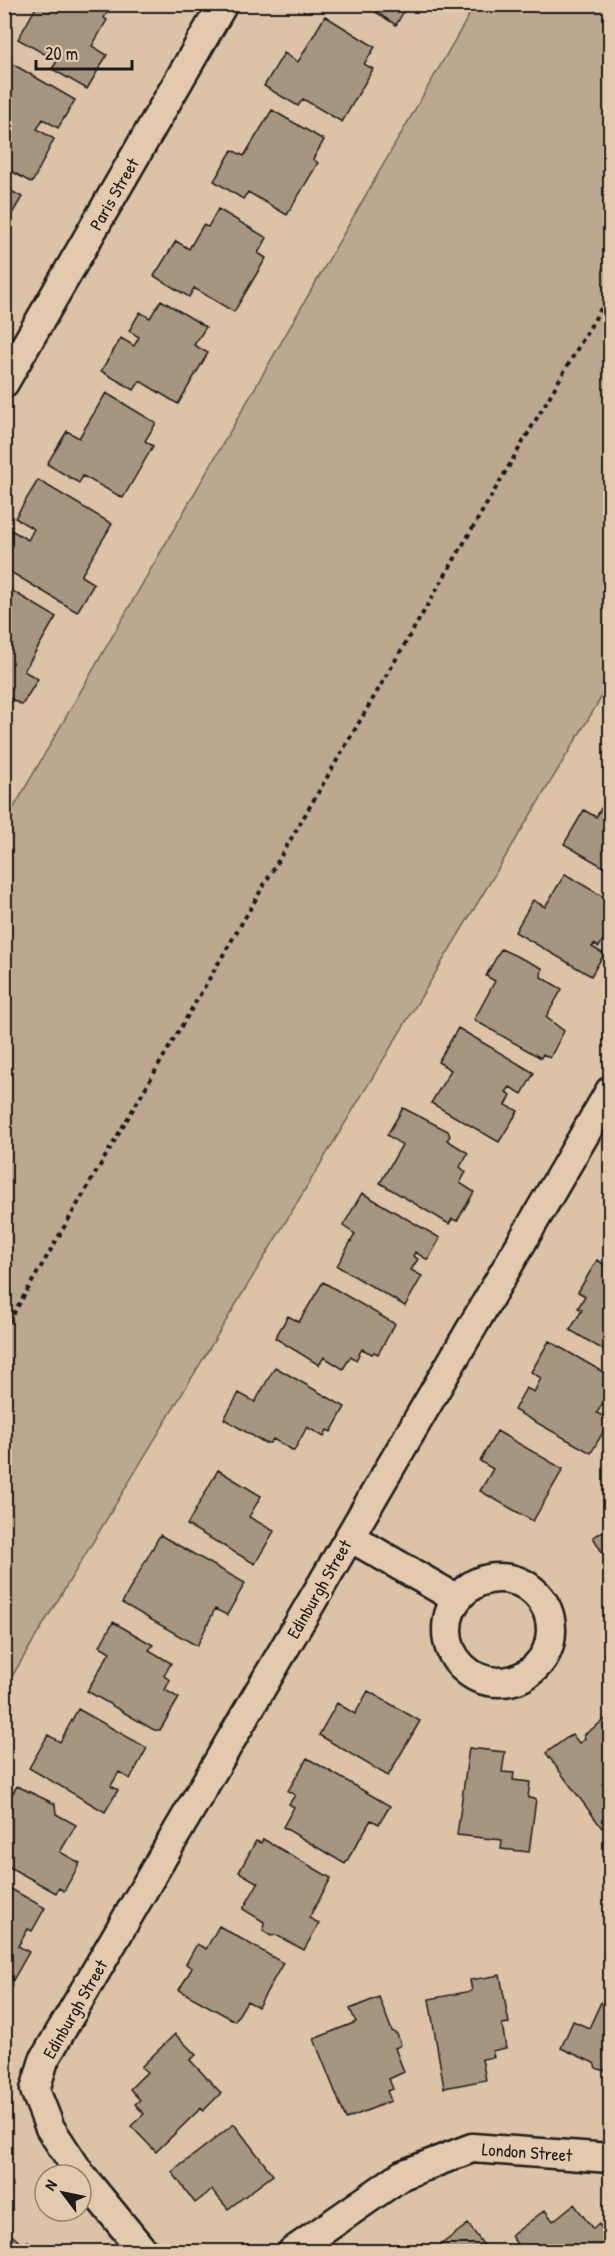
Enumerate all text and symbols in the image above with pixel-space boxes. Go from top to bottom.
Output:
scale bar [36,33,132,71]
text: 20 m [45,41,78,66]
street label: Paris Street [83,153,145,235]
street label: Edinburgh Street [281,1534,358,1643]
street label: Edinburgh Street [37,1954,114,2063]
street label: London Street [481,2136,574,2168]
north arrow [33,2163,93,2223]
text: N [39,2175,62,2194]

